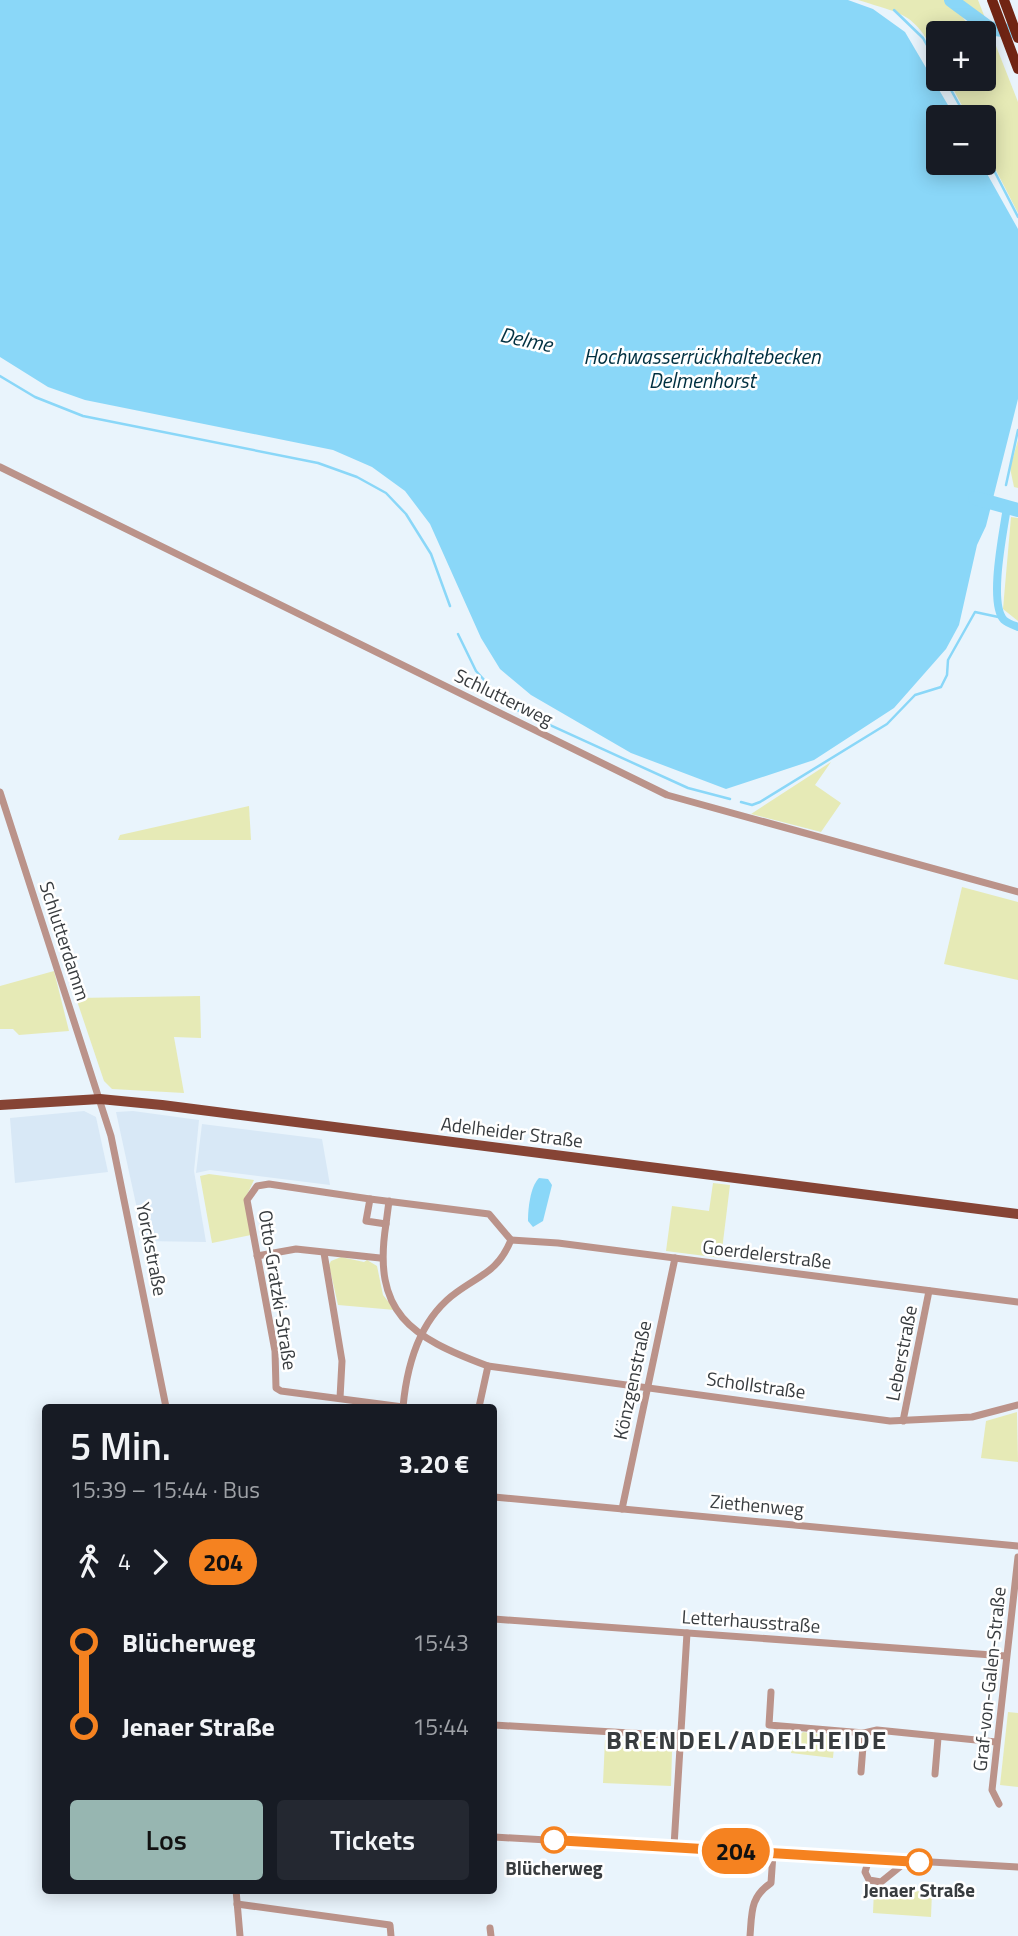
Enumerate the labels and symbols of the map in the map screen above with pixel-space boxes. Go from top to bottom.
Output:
water label: Delme [497,318,557,360]
water label: Hochwasserrückhaltebecken Delmenhorst [584,340,821,396]
street label: Schlutterweg [450,660,559,733]
street label: Schlutterdamm [33,877,98,1004]
street label: Adelheider Straße [439,1108,585,1155]
street label: Yorckstraße [129,1200,176,1298]
street label: Otto-Gratzki-Straße [252,1208,305,1372]
street label: Goerdelerstraße [701,1231,833,1276]
street label: Leberstraße [877,1303,924,1403]
street label: Könzgenstraße [605,1318,658,1442]
street label: Schollstraße [705,1363,807,1406]
street label: Ziethenweg [709,1486,805,1523]
street label: Graf-von-Galen-Straße [964,1585,1013,1773]
street label: Letterhausstraße [681,1601,821,1640]
district label: BRENDEL/ADELHEIDE [606,1720,888,1759]
marker: Blücherweg [541,1827,567,1853]
line badge: 204 [696,1828,776,1874]
marker: Jenaer Straße [906,1849,932,1875]
place label: Blücherweg [505,1853,603,1882]
place label: Jenaer Straße [863,1875,975,1904]

